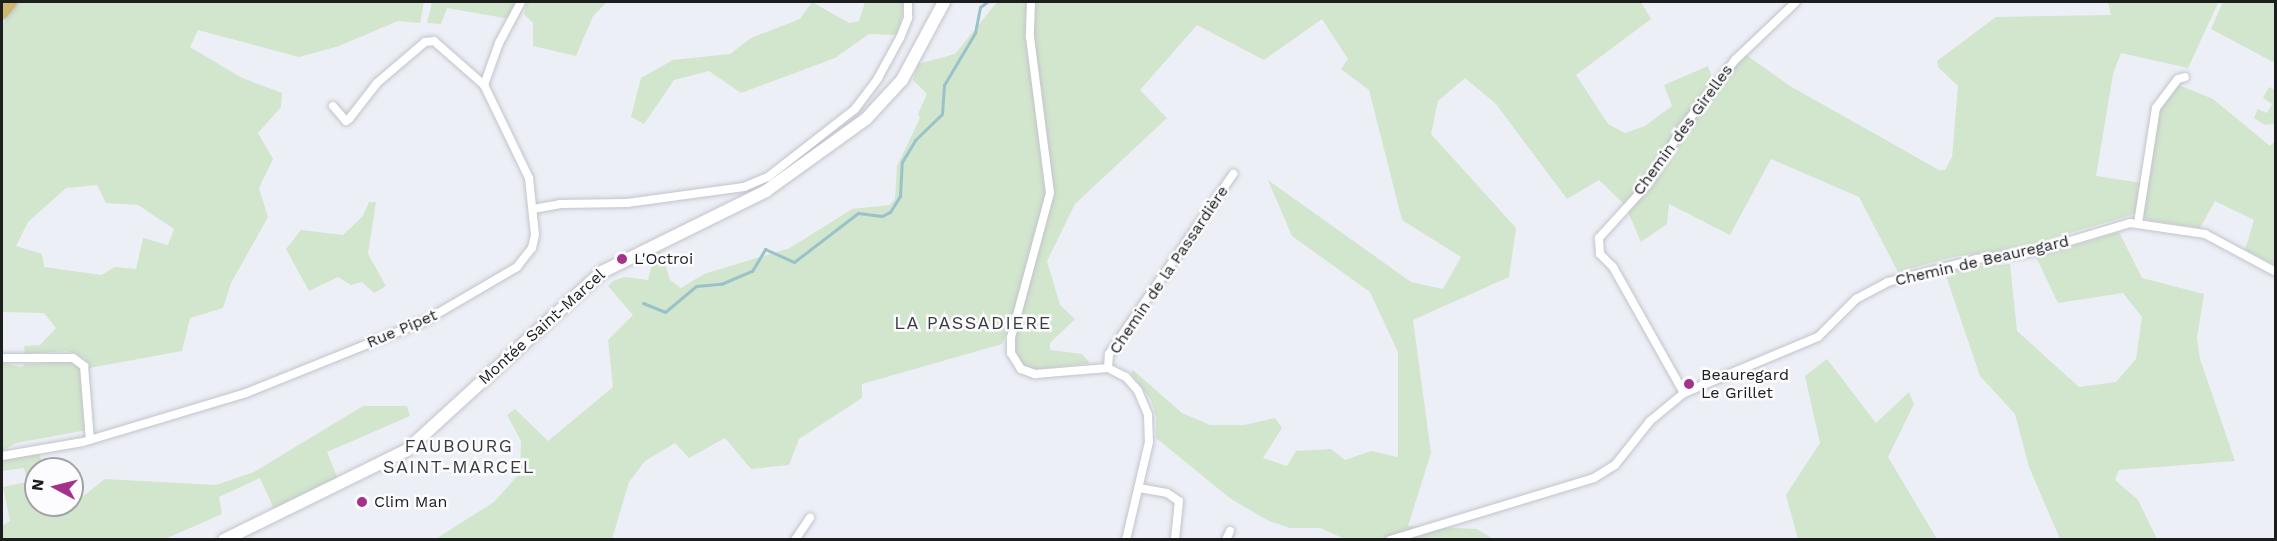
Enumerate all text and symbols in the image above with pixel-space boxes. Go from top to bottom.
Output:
street label: Chemin des Girelles [1629,61,1737,199]
street label: Chemin de la Passardière [1105,182,1233,358]
street label: Chemin de Beauregard [1893,232,2071,290]
place label: L'Octroi [634,249,693,269]
marker: L'Octroi [615,252,629,266]
street label: Montée Saint-Marcel [475,265,609,389]
street label: Rue Pipet [364,306,440,352]
district label: LA PASSADIERE [894,312,1052,334]
place label: Beauregard Le Grillet [1701,365,1789,403]
marker: Beauregard Le Grillet [1682,377,1696,391]
district label: FAUBOURG SAINT-MARCEL [383,436,535,478]
north arrow [24,457,84,517]
text: N [27,478,48,492]
place label: Clim Man [374,492,447,512]
marker: Clim Man [355,495,369,509]

